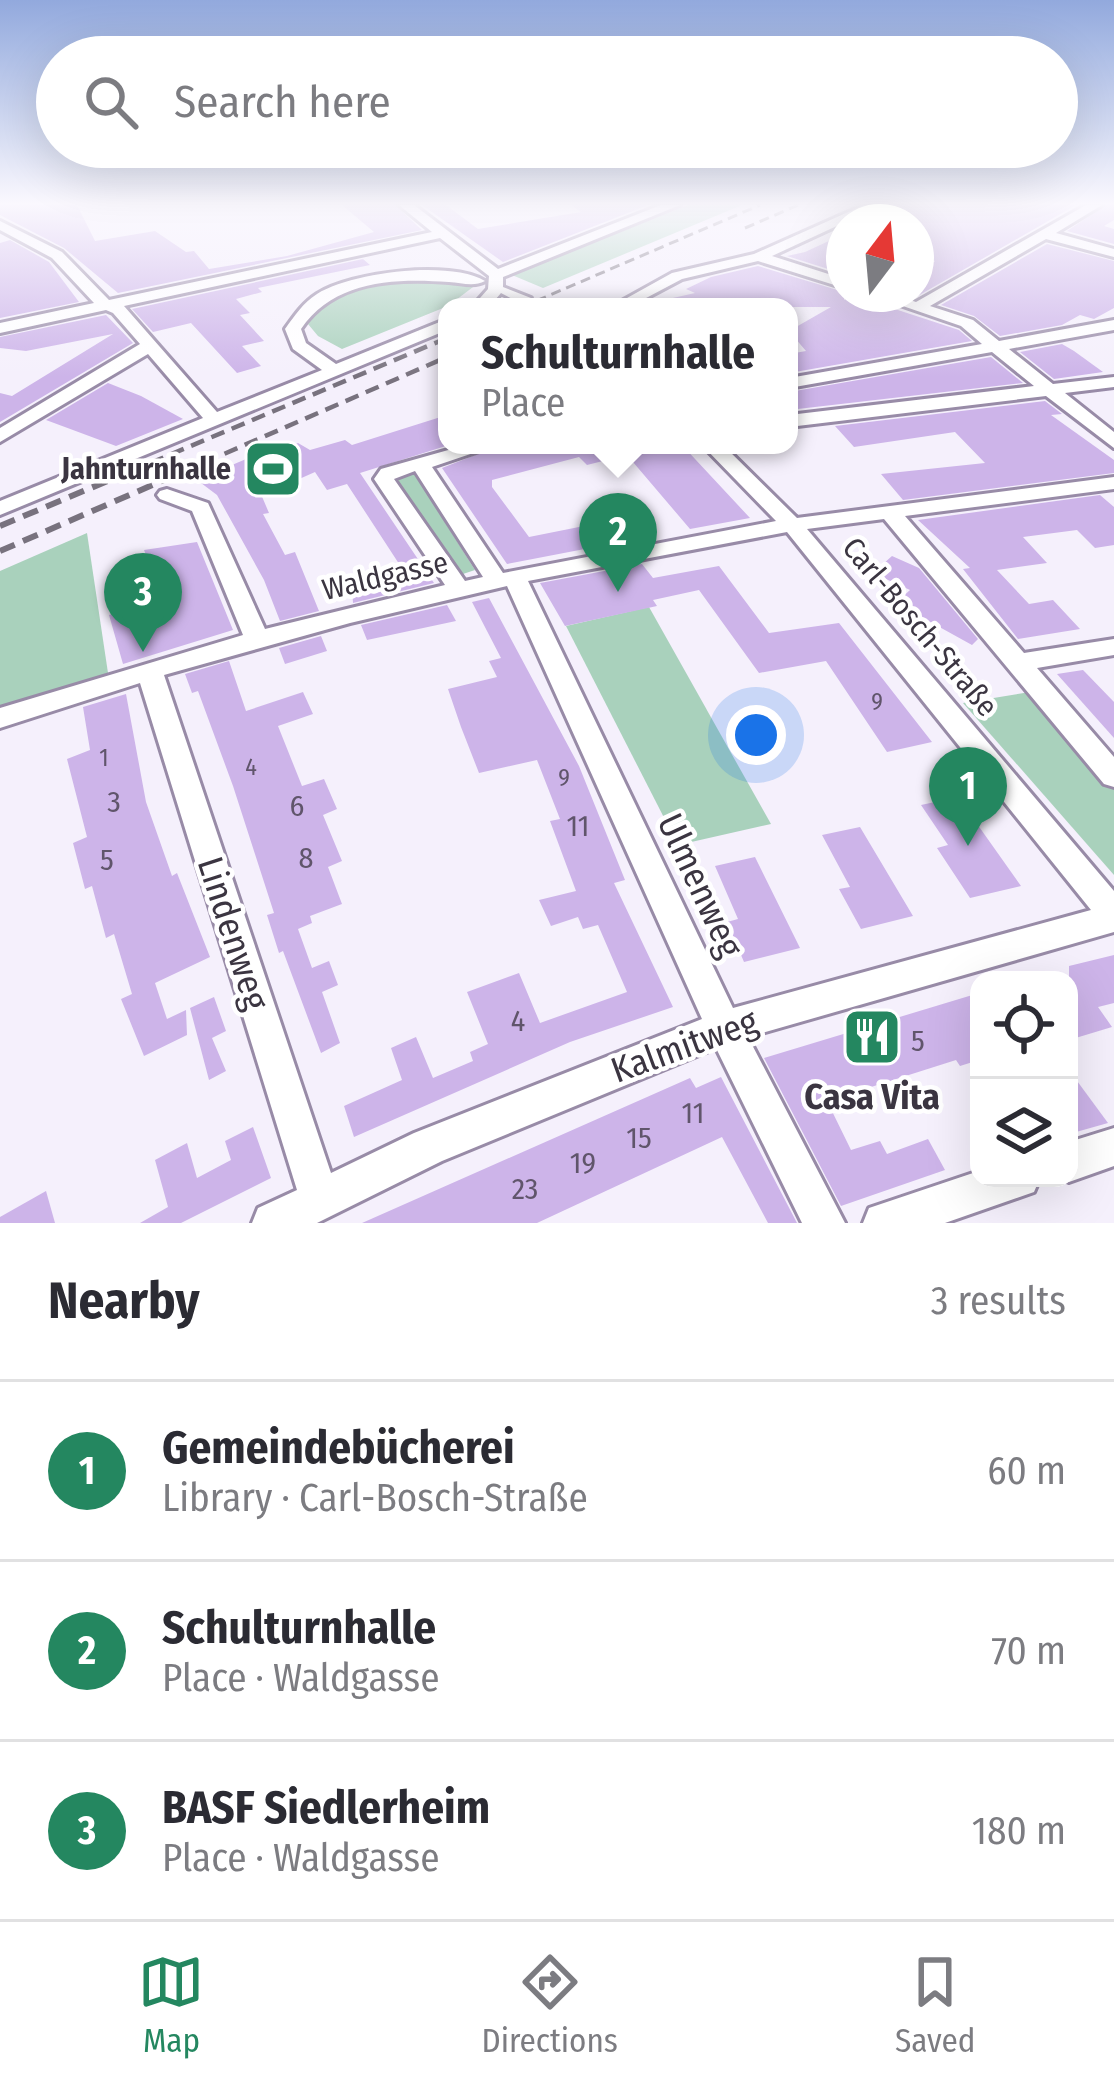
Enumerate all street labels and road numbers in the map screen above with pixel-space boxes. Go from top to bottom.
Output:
street label: Carl-Bosch-Straße [835,530,1005,724]
street label: Waldgasse [319,544,451,608]
street label: Ulmenweg [648,807,752,964]
street label: Lindenweg [188,851,278,1015]
street label: Kalmitweg [605,999,764,1093]

